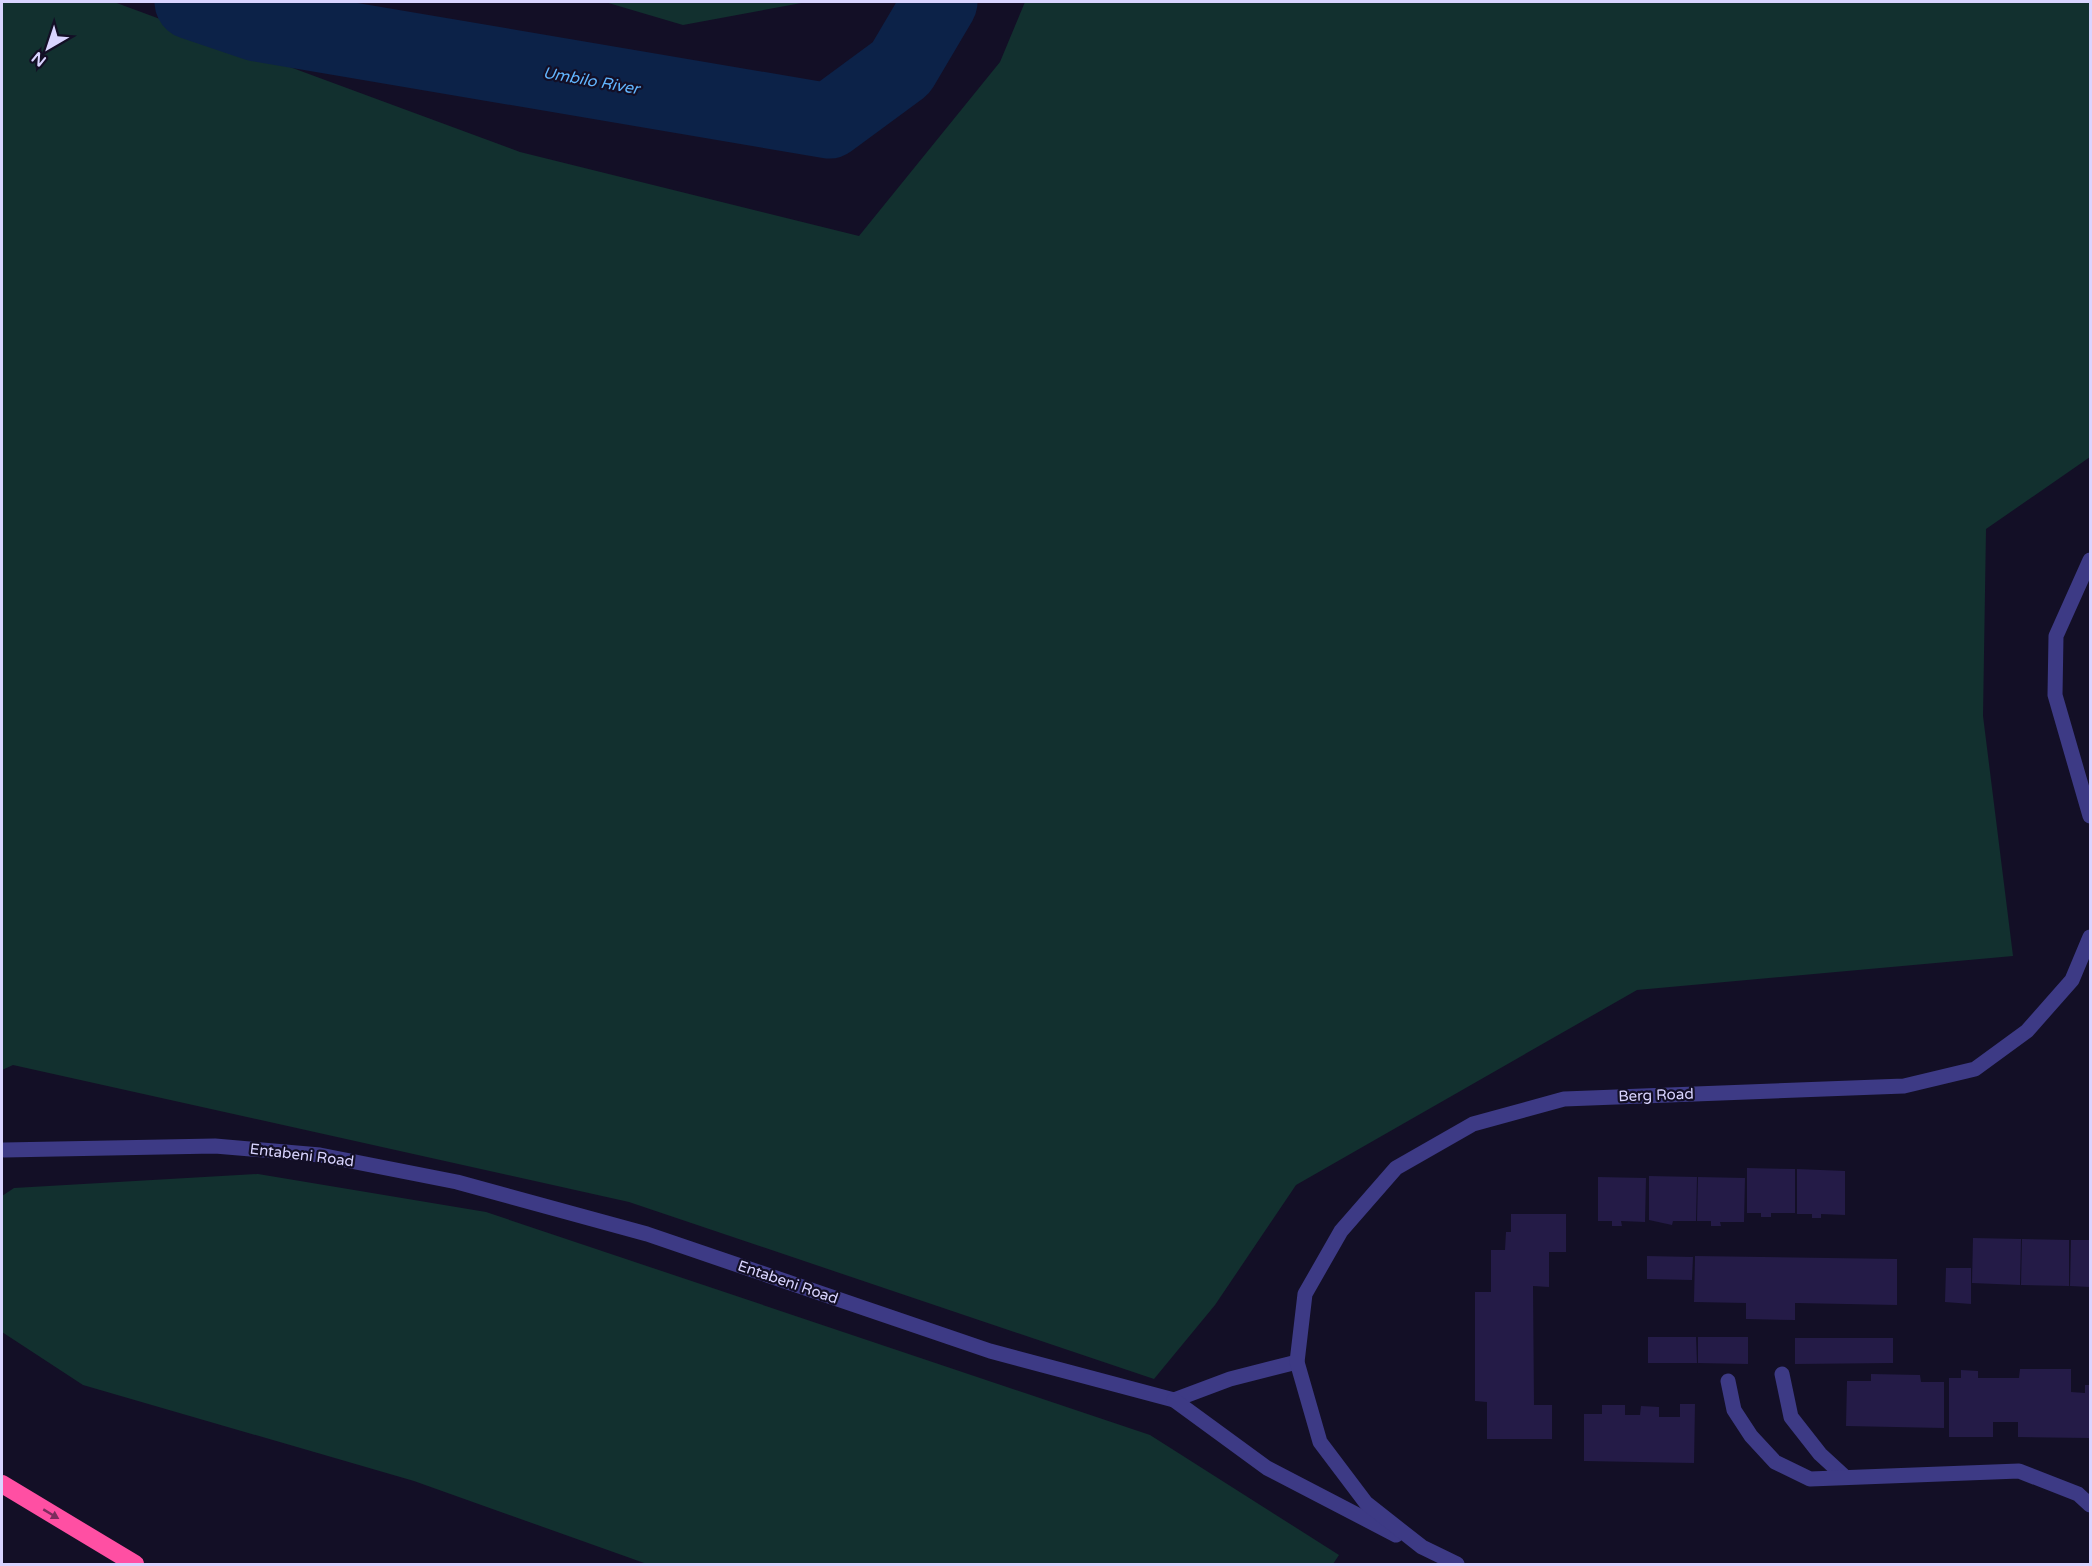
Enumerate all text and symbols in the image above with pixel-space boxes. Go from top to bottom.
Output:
north arrow [18,18,78,78]
text: N [28,47,50,71]
water label: Umbilo River [541,63,643,100]
street label: Berg Road [1618,1085,1694,1105]
street label: Entabeni Road [249,1140,355,1170]
street label: Entabeni Road [735,1256,841,1308]
one-way arrow [43,1509,60,1520]

